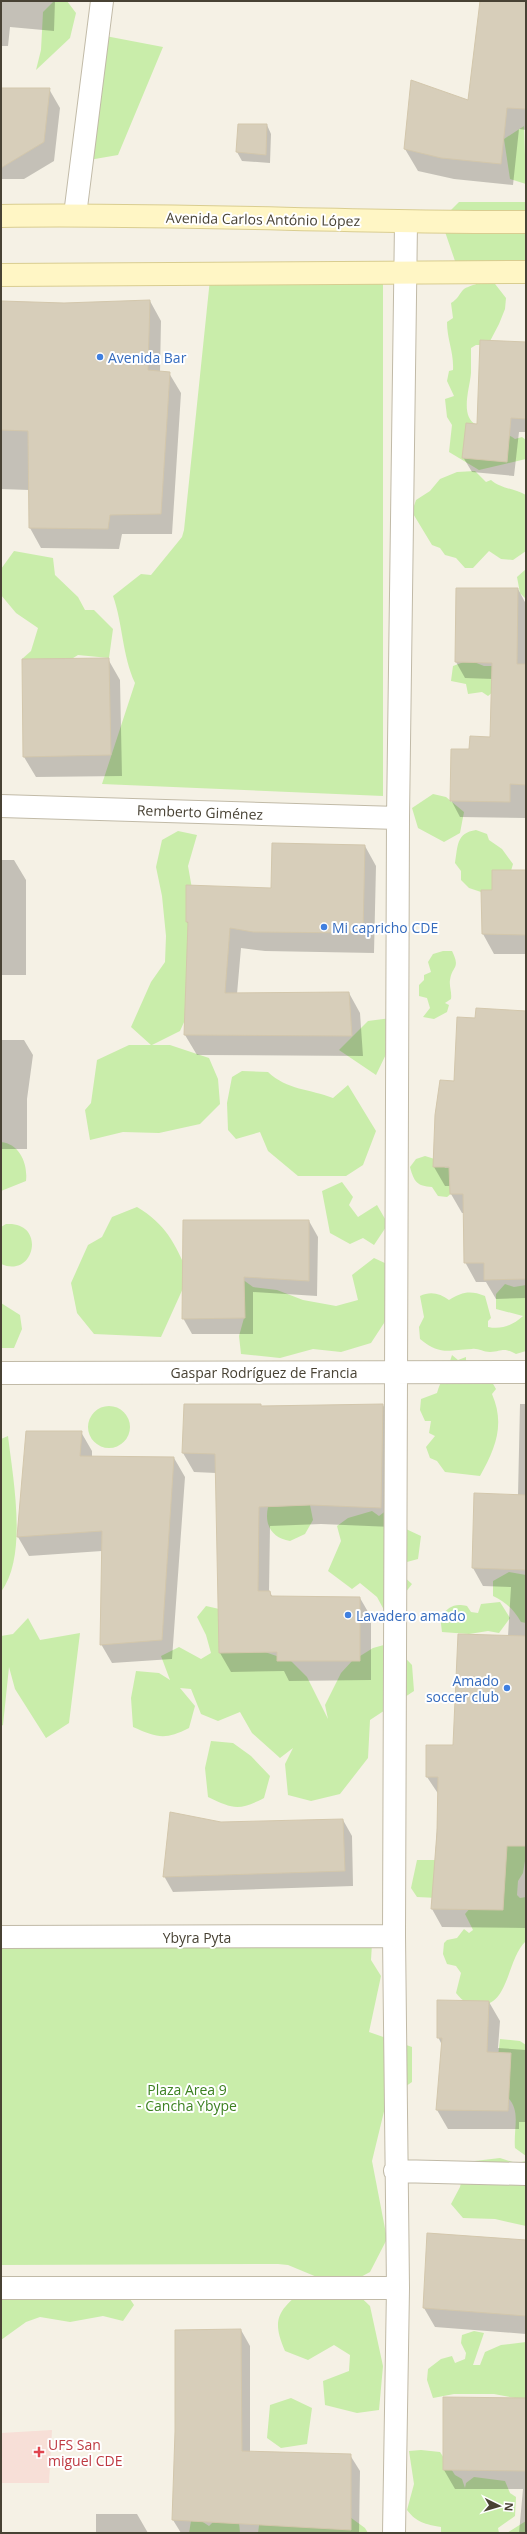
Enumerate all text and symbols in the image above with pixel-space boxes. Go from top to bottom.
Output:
street label: Avenida Carlos António López [166,208,361,230]
place label: Avenida Bar [108,348,187,367]
marker: Avenida Bar [95,352,105,362]
street label: Remberto Giménez [137,800,264,824]
place label: Mi capricho CDE [332,918,438,937]
marker: Mi capricho CDE [319,922,329,932]
street label: Gaspar Rodríguez de Francia [171,1363,357,1382]
place label: Lavadero amado [356,1606,466,1625]
marker: Lavadero amado [343,1610,353,1620]
place label: Amado soccer club [426,1671,499,1706]
marker: Amado soccer club [502,1683,512,1693]
street label: Ybyra Pyta [163,1928,231,1947]
park label: Plaza Area 9 - Cancha Ybype [137,2080,237,2115]
place label: UFS San miguel CDE [48,2435,122,2470]
marker: UFS San miguel CDE [33,2446,45,2458]
north arrow [479,2486,519,2526]
text: N [502,2502,517,2512]

